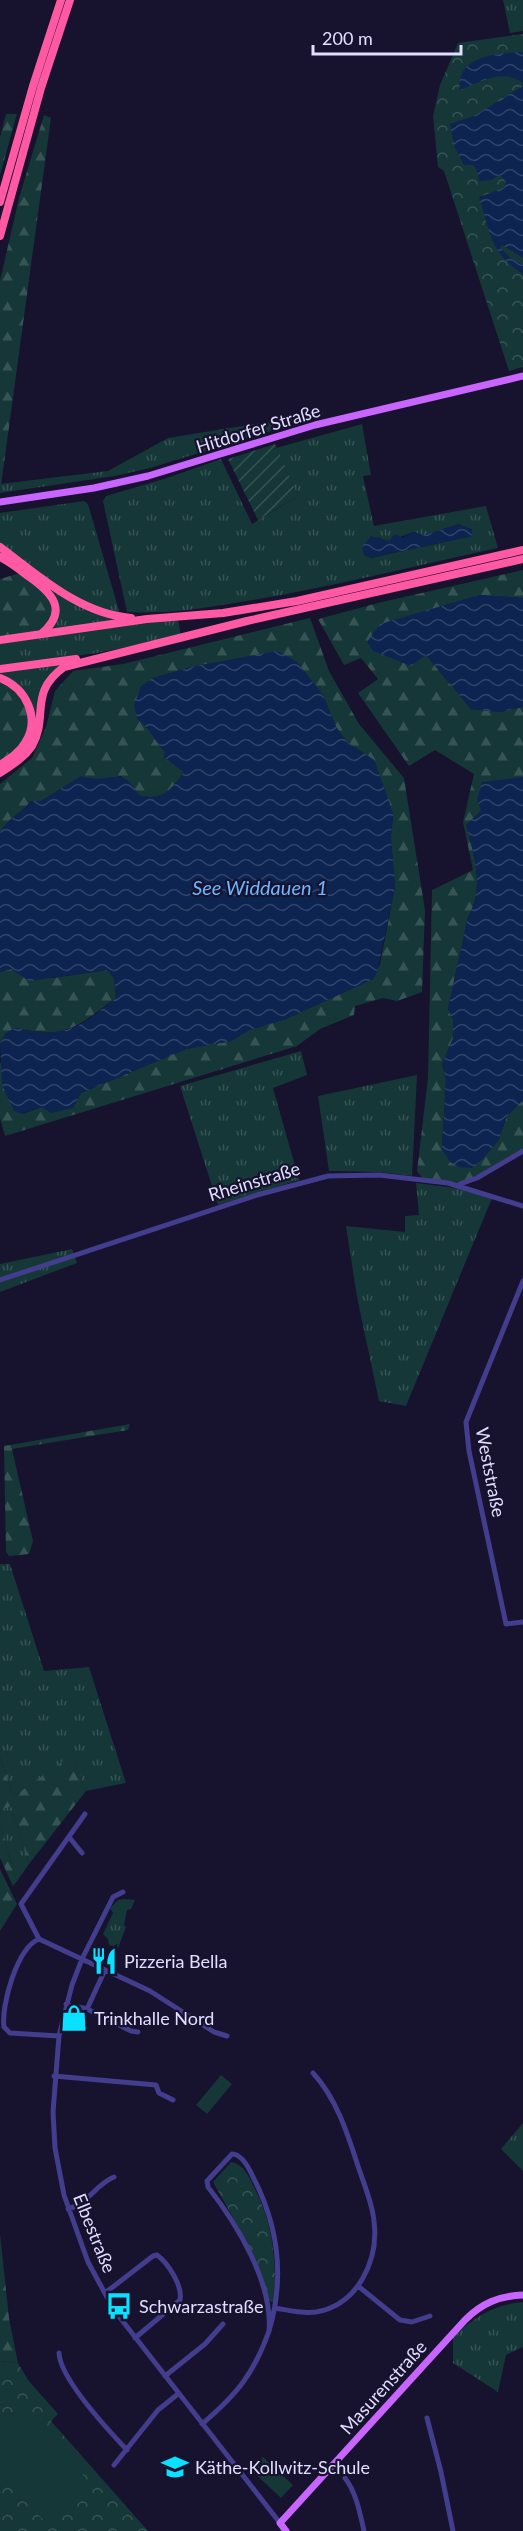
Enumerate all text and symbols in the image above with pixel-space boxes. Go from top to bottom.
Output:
scale bar [313,18,462,56]
text: 200 m [322,27,373,49]
street label: Hitdorfer Straße [193,399,323,457]
water label: See Widdauen 1 [192,875,328,899]
street label: Rheinstraße [206,1157,302,1205]
street label: Weststraße [472,1425,510,1519]
restaurant icon: Pizzeria Bella [89,1946,119,1976]
place label: Pizzeria Bella [124,1950,228,1972]
shop icon: Trinkhalle Nord [59,2003,89,2033]
place label: Trinkhalle Nord [94,2007,214,2029]
street label: Elbestraße [69,2190,121,2276]
bus stop icon: Schwarzastraße [104,2291,134,2321]
place label: Schwarzastraße [139,2295,263,2317]
street label: Masurenstraße [335,2336,431,2438]
school or university icon: Käthe-Kollwitz-Schule [160,2452,190,2482]
place label: Käthe-Kollwitz-Schule [195,2456,370,2478]

